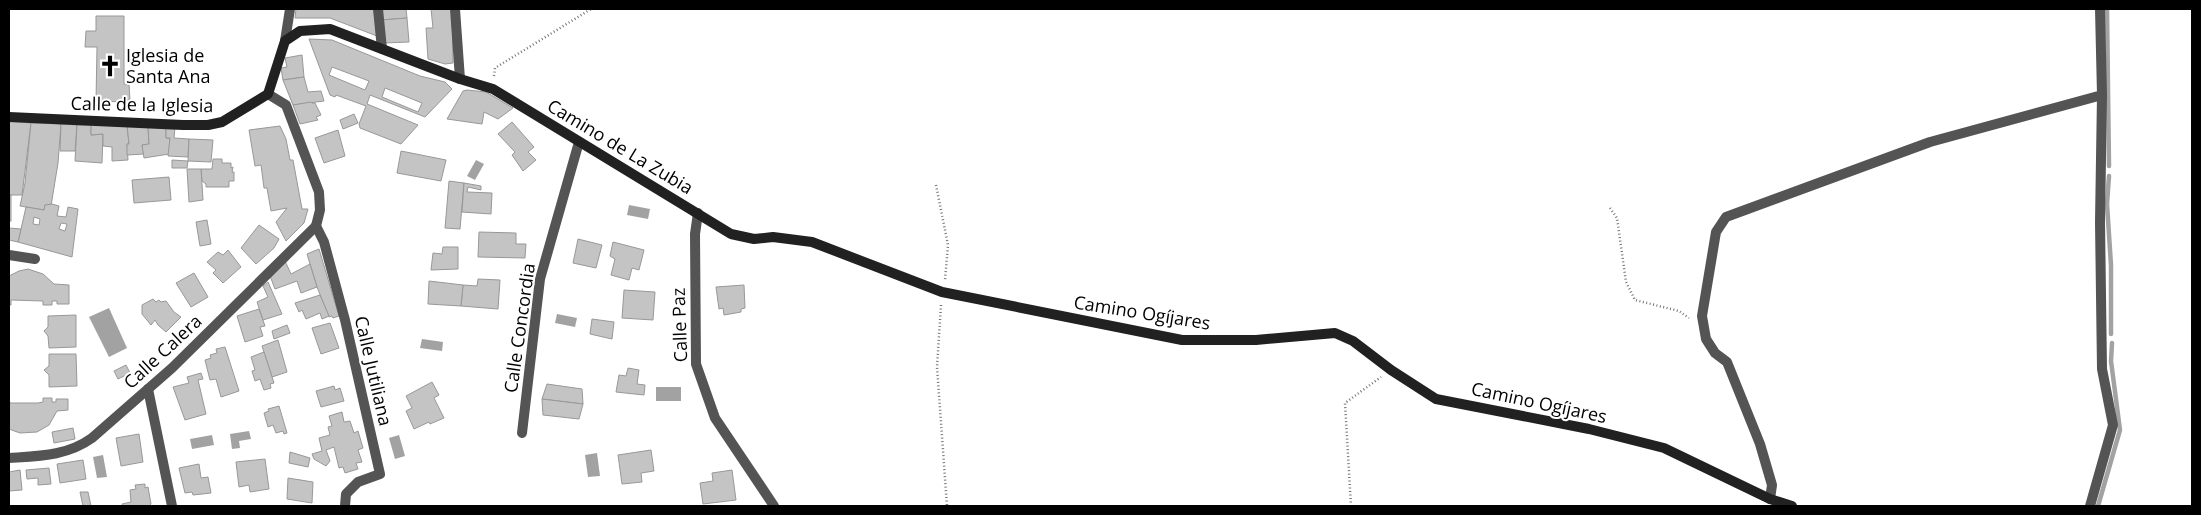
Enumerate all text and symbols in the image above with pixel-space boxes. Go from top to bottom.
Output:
place label: Iglesia de Santa Ana [126,43,210,88]
church icon: Iglesia de Santa Ana [97,53,123,79]
street label: Calle de la Iglesia [70,91,214,117]
street label: Camino de La Zubia [543,93,698,199]
street label: Calle Concordia [498,261,540,394]
street label: Calle Paz [666,287,692,363]
street label: Camino Ogíjares [1072,289,1212,335]
street label: Calle Calera [118,309,207,394]
street label: Calle Jutiliana [350,313,398,428]
street label: Camino Ogíjares [1469,376,1609,428]

